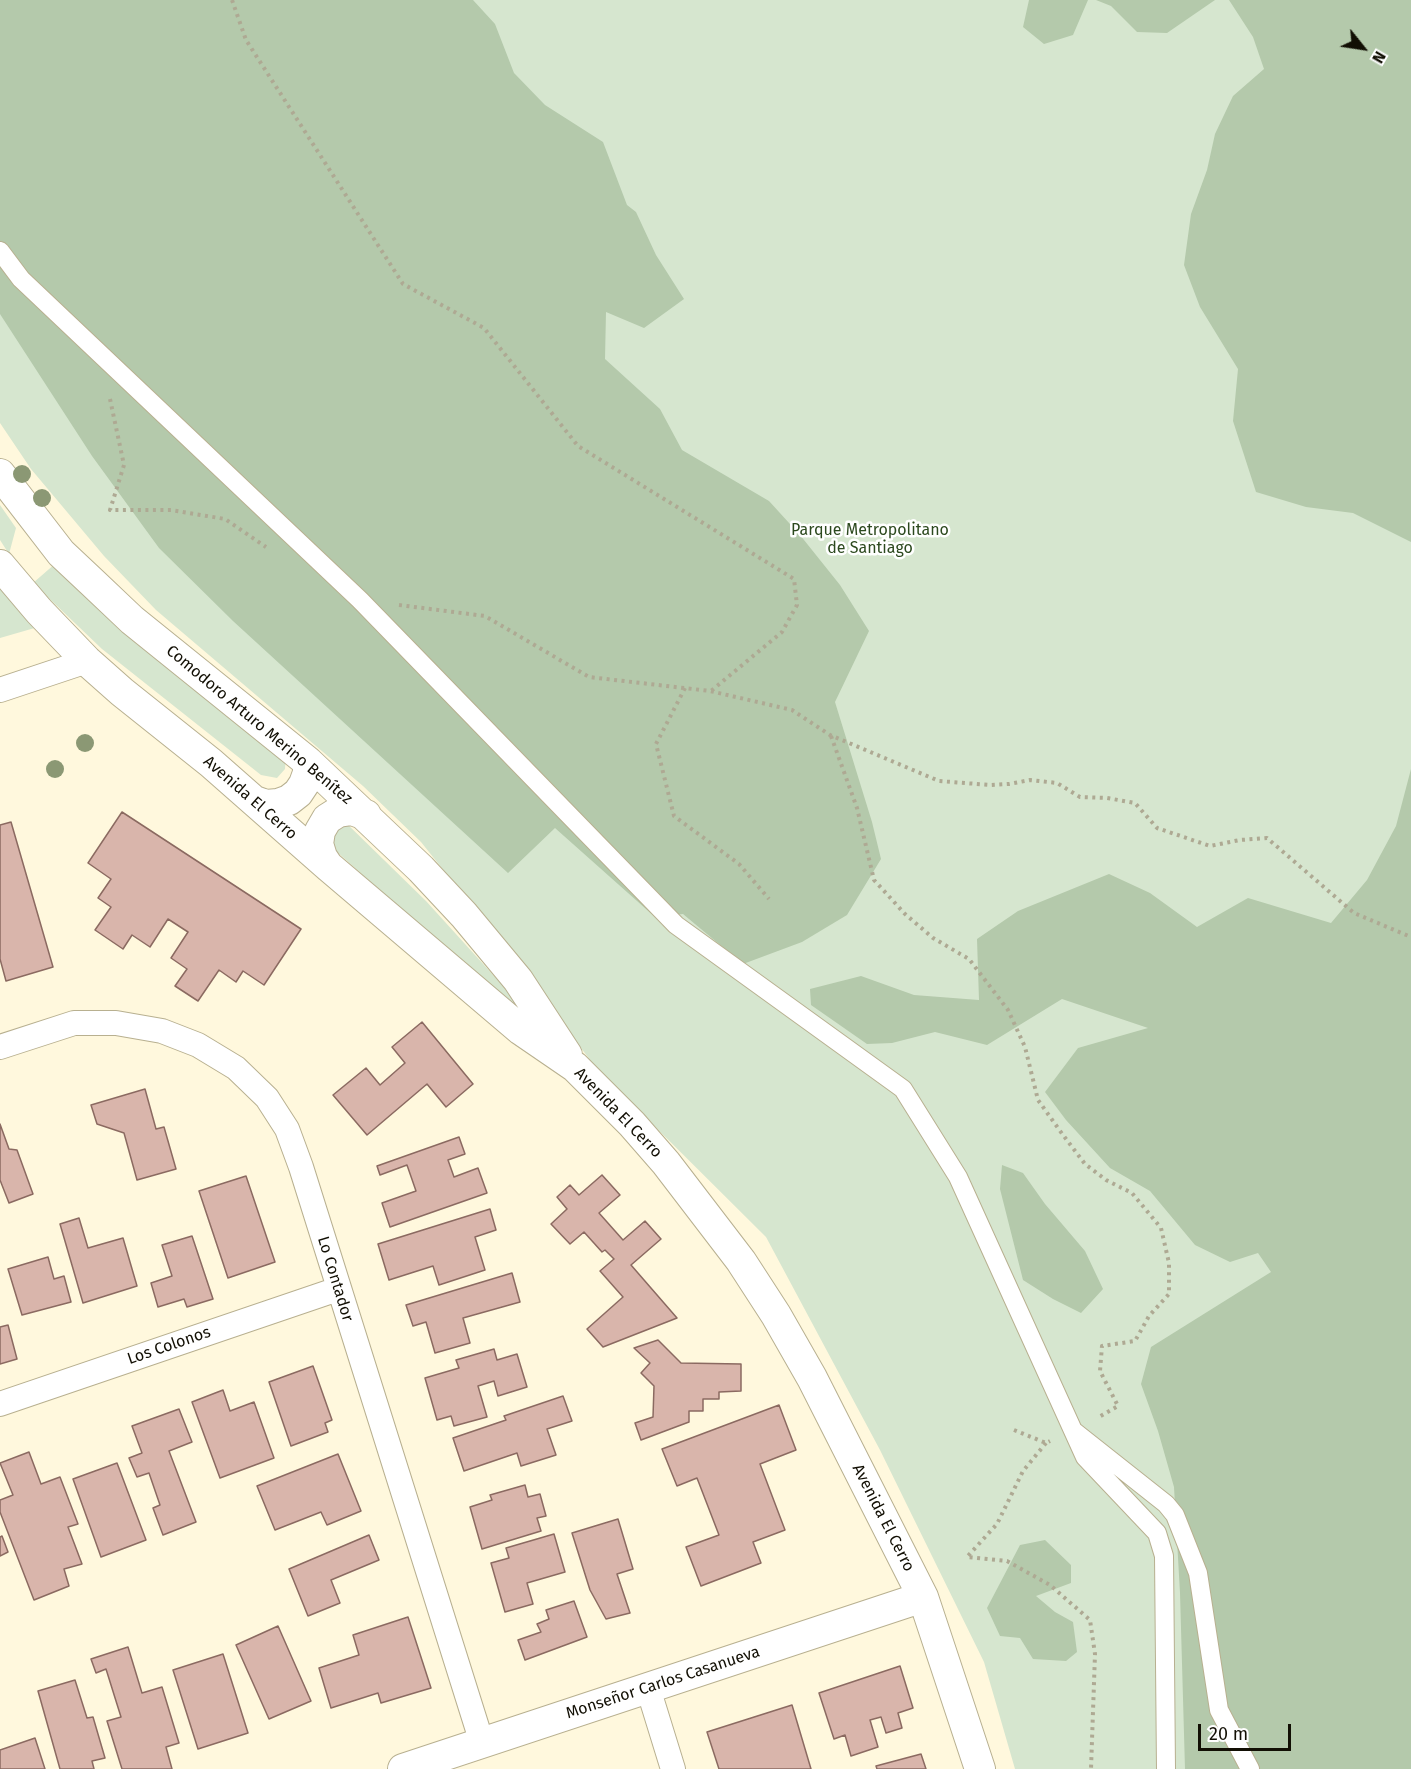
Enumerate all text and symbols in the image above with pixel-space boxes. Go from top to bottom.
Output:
north arrow [1333,18,1393,78]
text: N [1368,48,1390,67]
park label: Parque Metropolitano de Santiago [791,521,949,559]
street label: Comodoro Arturo Merino Benítez [162,641,356,809]
street label: Avenida El Cerro [199,752,301,844]
street label: Avenida El Cerro [570,1064,666,1162]
street label: Lo Contador [313,1234,357,1324]
street label: Los Colonos [125,1323,213,1369]
street label: Avenida El Cerro [848,1461,918,1575]
street label: Monseñor Carlos Casanueva [564,1643,762,1723]
scale bar [1201,1712,1294,1750]
text: 20 m [1209,1723,1248,1745]

